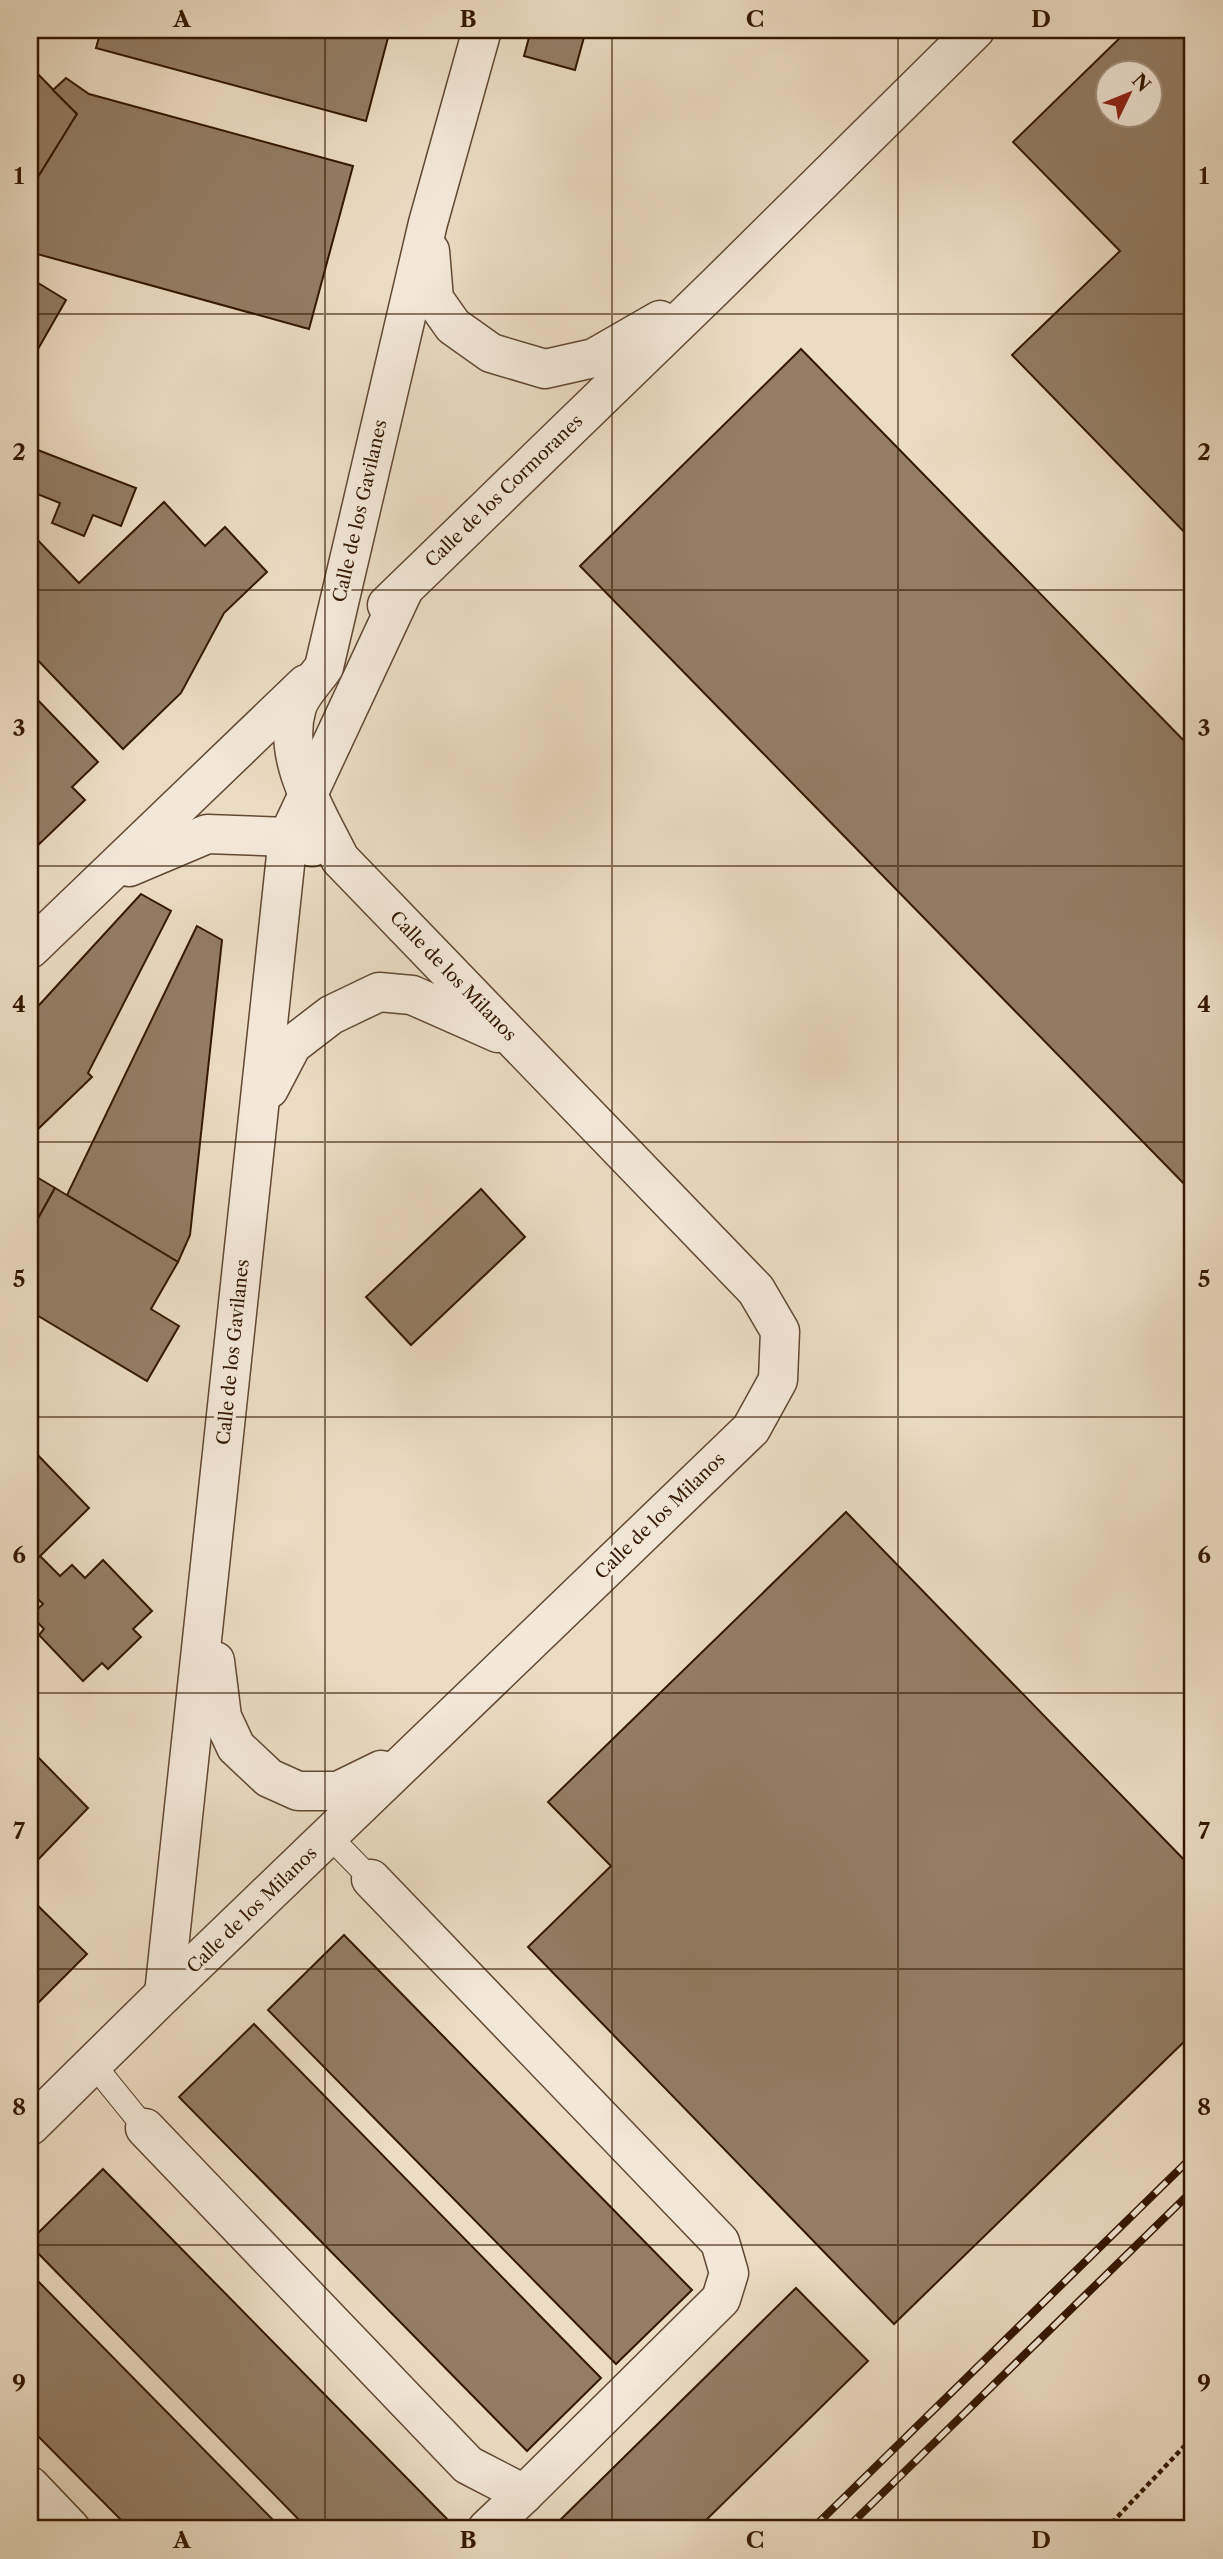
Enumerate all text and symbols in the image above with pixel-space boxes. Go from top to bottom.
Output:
text: A [172,5,192,33]
text: B [459,5,477,33]
text: C [746,5,764,33]
text: D [1031,5,1051,33]
north arrow [1094,60,1164,130]
text: N [1127,69,1155,97]
text: 1 [14,162,25,190]
text: 1 [1199,162,1210,190]
street label: Calle de los Cormoranes [421,410,587,572]
street label: Calle de los Gavilanes [328,418,392,604]
text: 2 [12,438,26,466]
text: 2 [1197,438,1211,466]
text: 3 [13,714,26,742]
text: 3 [1198,714,1211,742]
street label: Calle de los Milanos [385,906,521,1046]
text: 4 [12,990,26,1018]
text: 4 [1197,990,1211,1018]
street label: Calle de los Gavilanes [212,1258,254,1446]
text: 5 [13,1265,25,1293]
text: 5 [1198,1265,1210,1293]
street label: Calle de los Milanos [590,1448,730,1584]
text: 6 [12,1541,26,1569]
text: 6 [1197,1541,1211,1569]
text: 7 [13,1817,25,1845]
text: 7 [1198,1817,1210,1845]
street label: Calle de los Milanos [182,1842,322,1978]
text: 8 [12,2093,26,2121]
text: 8 [1197,2093,1211,2121]
text: 9 [12,2369,26,2397]
text: 9 [1197,2369,1211,2397]
text: A [172,2526,192,2554]
text: B [459,2526,477,2554]
text: C [746,2526,764,2554]
text: D [1031,2526,1051,2554]

